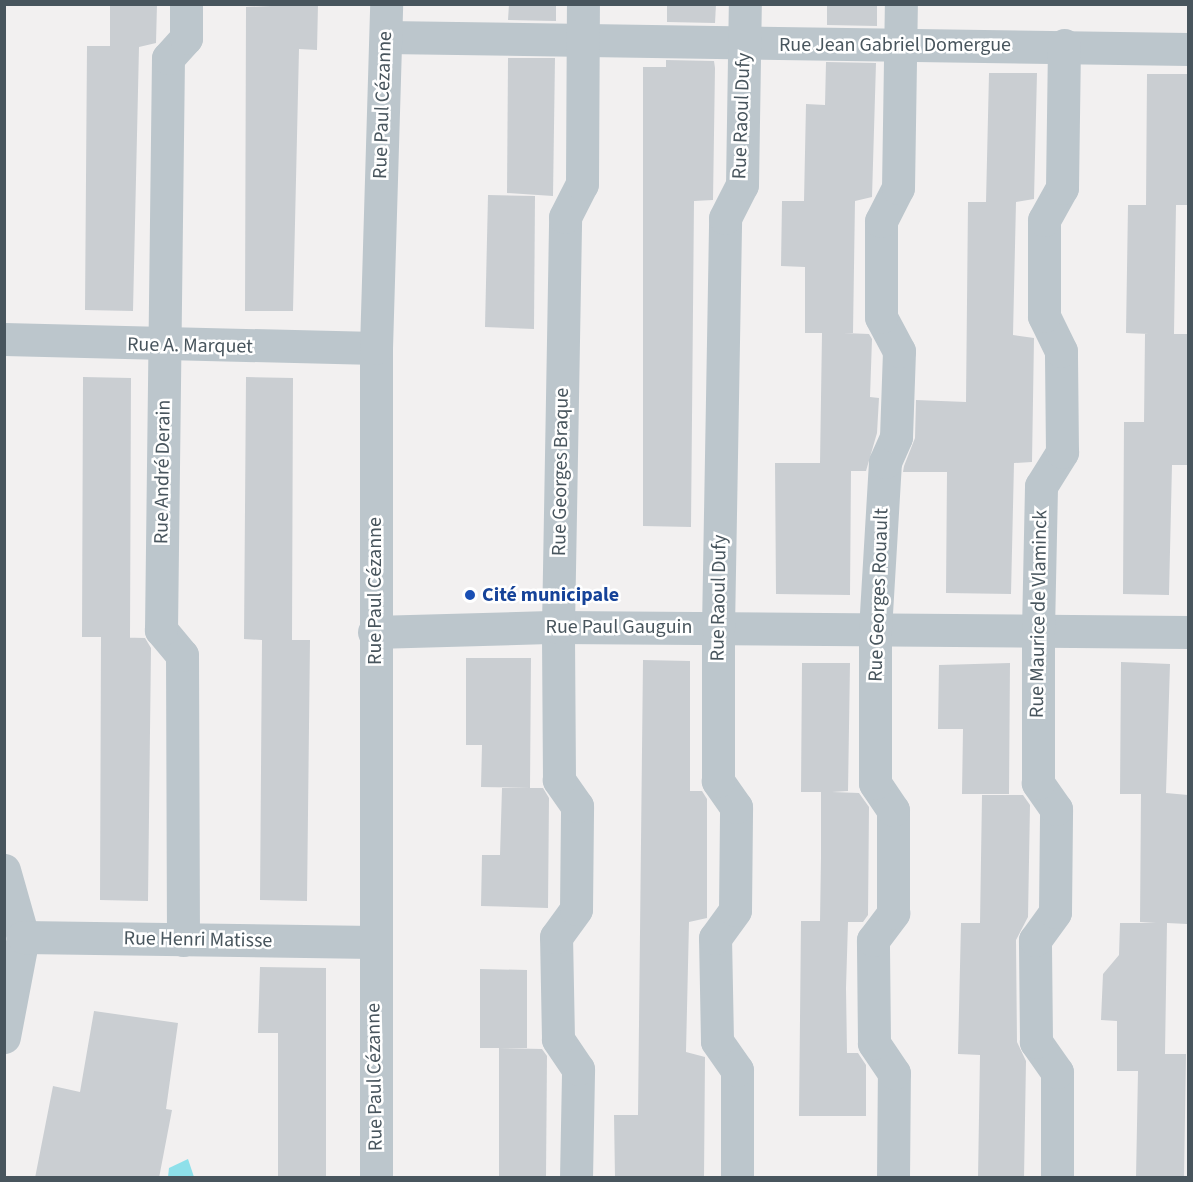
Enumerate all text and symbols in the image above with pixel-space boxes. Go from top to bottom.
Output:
street label: Rue Paul Cézanne [368,31,398,179]
street label: Rue Jean Gabriel Domergue [779,33,1011,57]
street label: Rue Raoul Dufy [728,52,756,180]
street label: Rue A. Marquet [127,333,253,359]
street label: Rue Georges Braque [548,388,574,556]
street label: Rue André Derain [150,400,176,544]
street label: Rue Georges Rouault [864,508,894,682]
street label: Rue Maurice de Vlaminck [1025,510,1053,718]
street label: Rue Paul Cézanne [363,517,387,665]
street label: Rue Raoul Dufy [706,534,732,662]
place label: Cité municipale [482,583,619,607]
marker: Cité municipale [463,588,477,602]
street label: Rue Paul Gauguin [546,615,692,639]
street label: Rue Henri Matisse [123,927,273,953]
street label: Rue Paul Cézanne [362,1003,388,1151]

